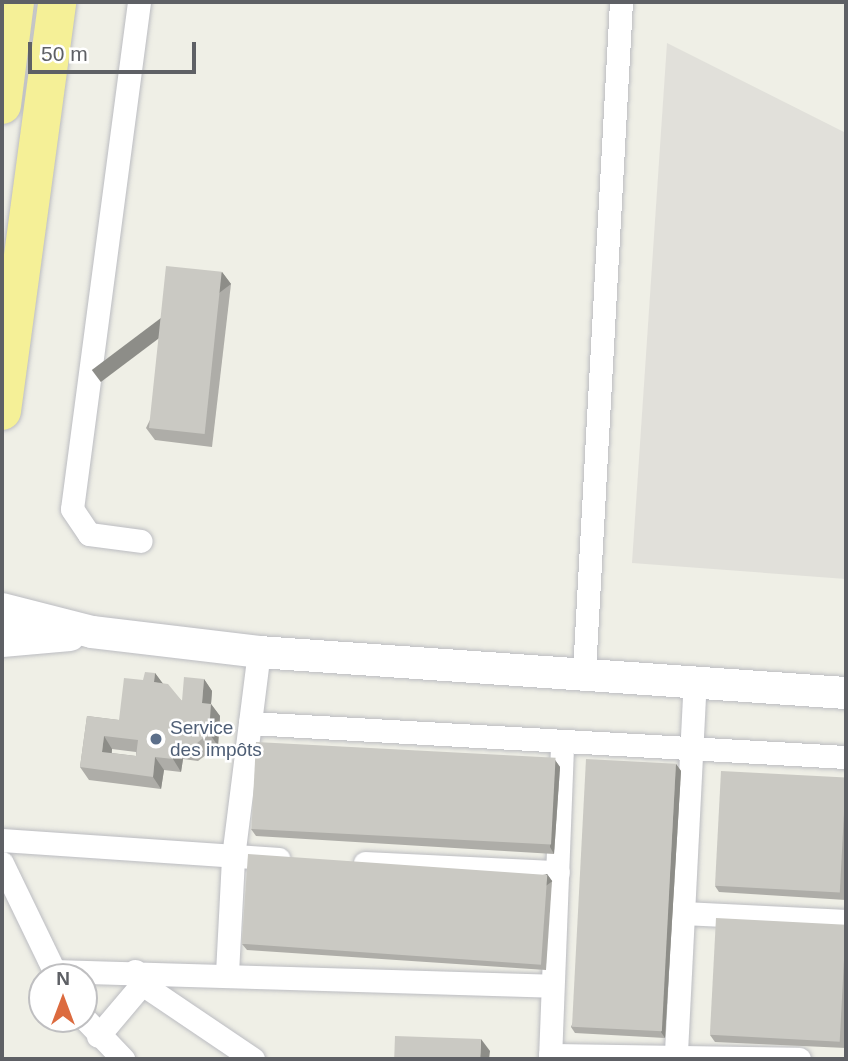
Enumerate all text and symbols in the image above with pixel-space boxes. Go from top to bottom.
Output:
scale bar [32,28,200,72]
text: 50 m [41,42,88,65]
place label: Service des impôts [170,717,262,761]
marker: Service des impôts [148,731,164,747]
north arrow [28,963,98,1033]
text: N [56,968,70,989]

